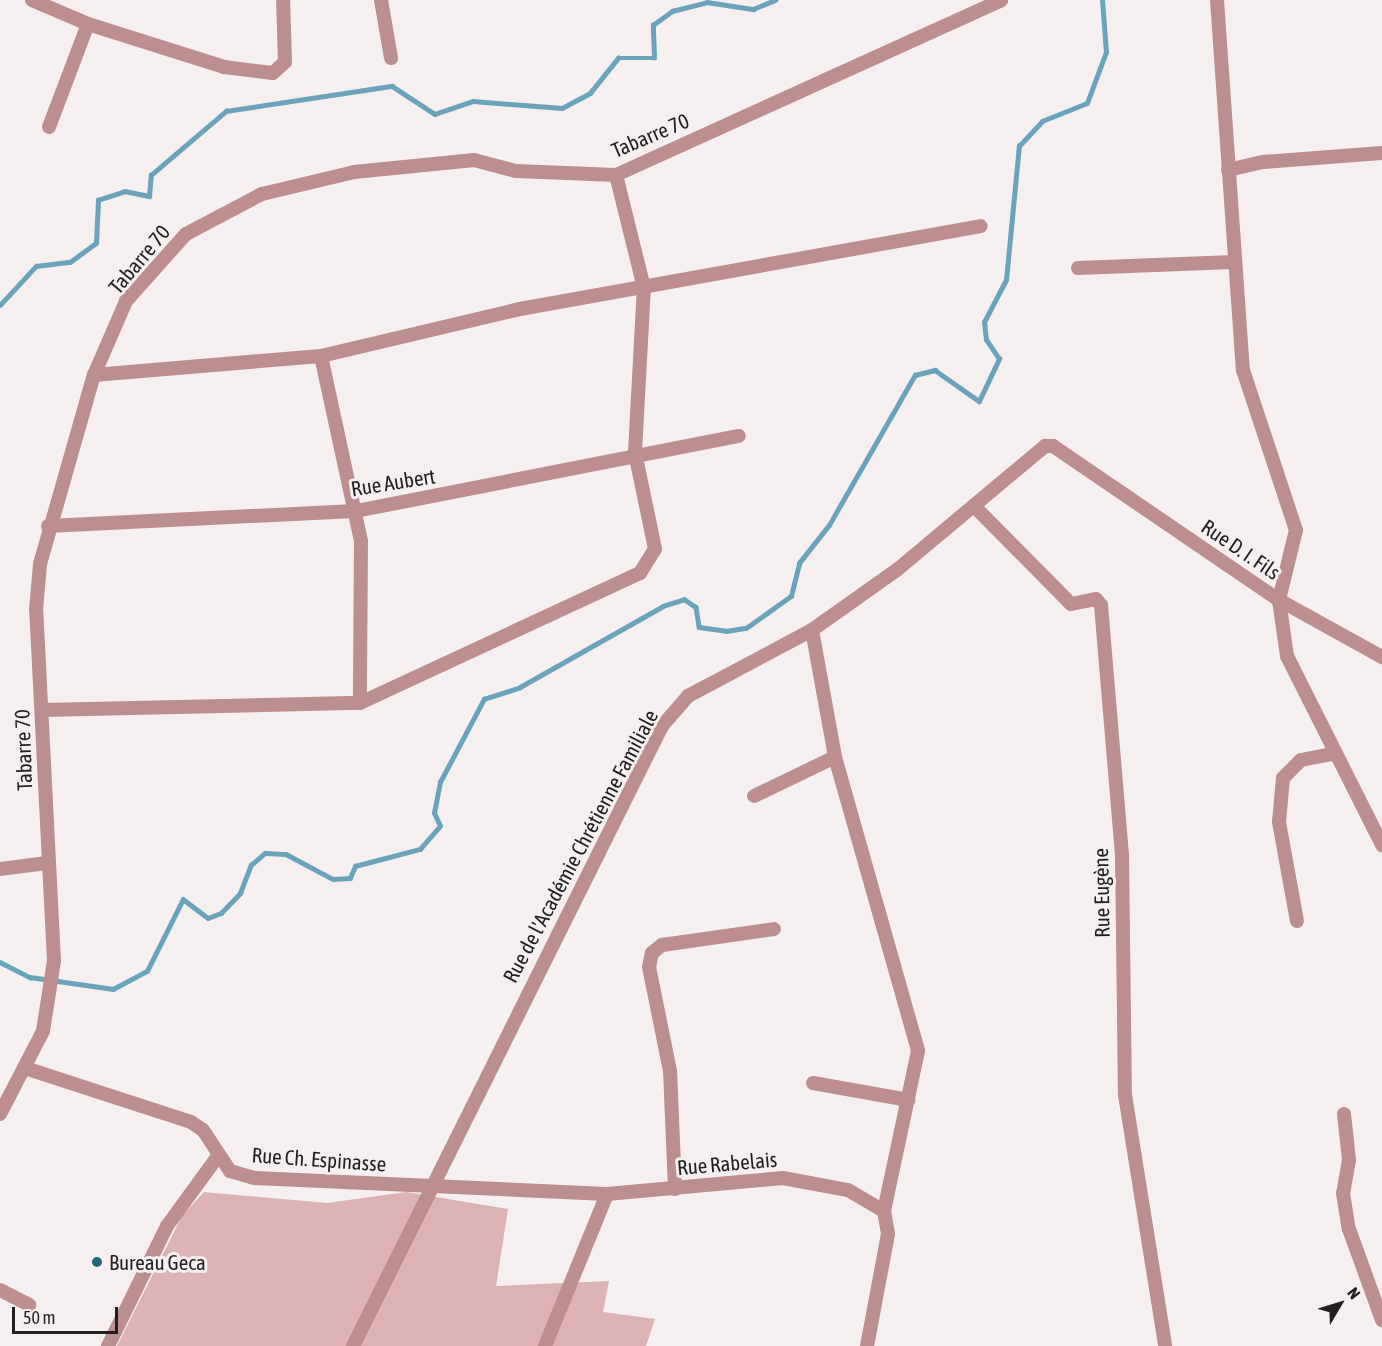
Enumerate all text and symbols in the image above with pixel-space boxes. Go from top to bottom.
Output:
street label: Tabarre 70 [607,107,693,163]
street label: Tabarre 70 [103,220,175,298]
street label: Rue Aubert [349,463,437,501]
street label: Rue D. I. Fils [1197,514,1285,584]
street label: Rue de l'Académie Chrétienne Familiale [497,705,663,987]
street label: Tabarre 70 [9,709,37,791]
street label: Rue Eugène [1088,848,1114,938]
street label: Rue Ch. Espinasse [251,1142,387,1176]
street label: Rue Rabelais [676,1146,778,1180]
place label: Bureau Geca [109,1249,206,1275]
marker: Bureau Geca [90,1255,104,1269]
north arrow [1310,1274,1370,1334]
text: N [1344,1284,1364,1302]
scale bar [15,1295,122,1333]
text: 50 m [23,1307,55,1328]

